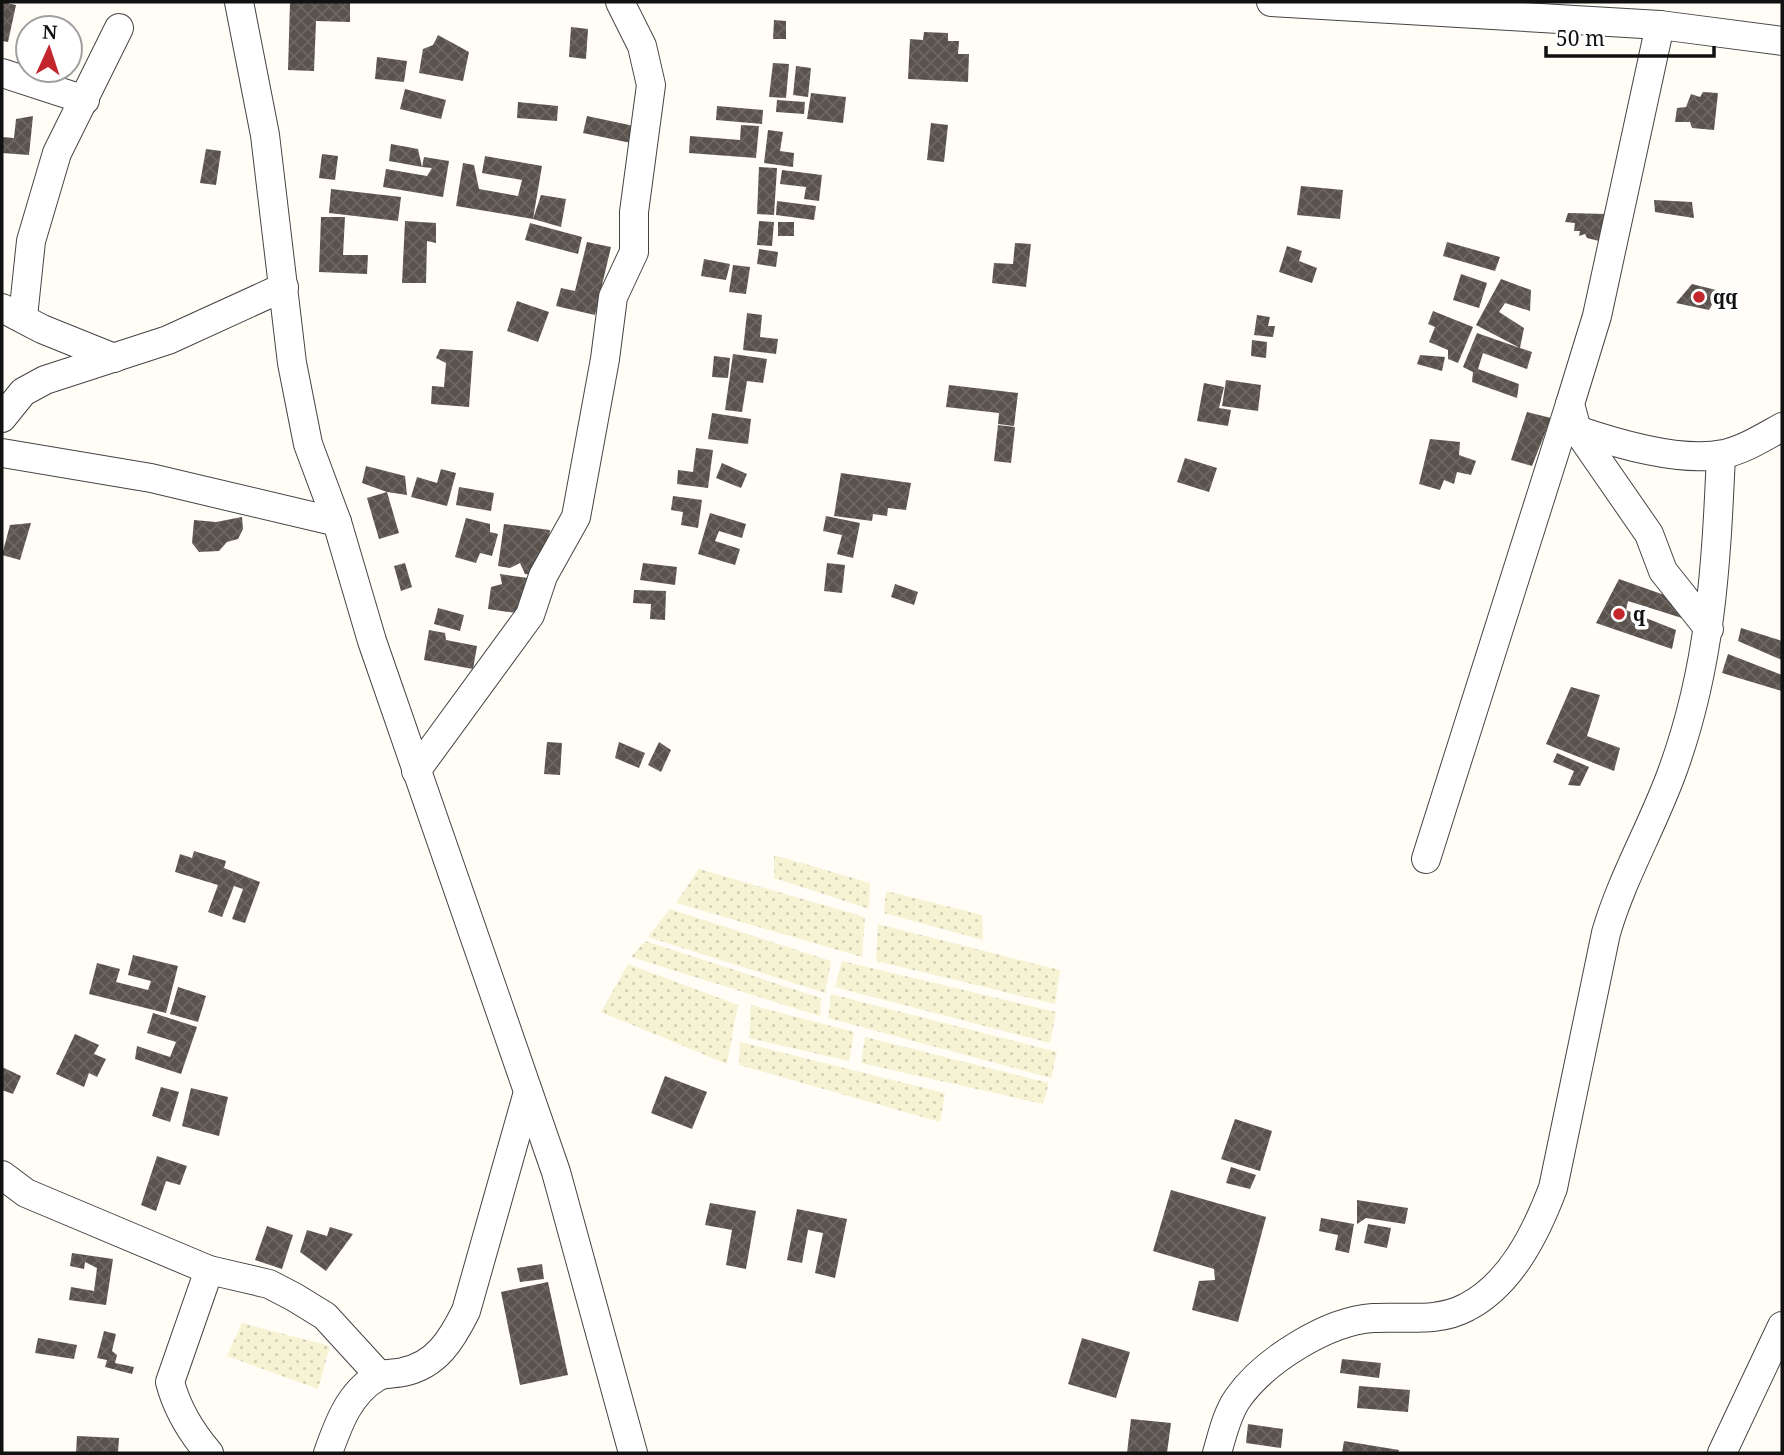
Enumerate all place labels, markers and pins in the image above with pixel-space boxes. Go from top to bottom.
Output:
place label: qq [1713,284,1738,310]
marker: qq [1691,289,1707,305]
place label: q [1633,601,1646,627]
marker: q [1611,606,1627,622]

